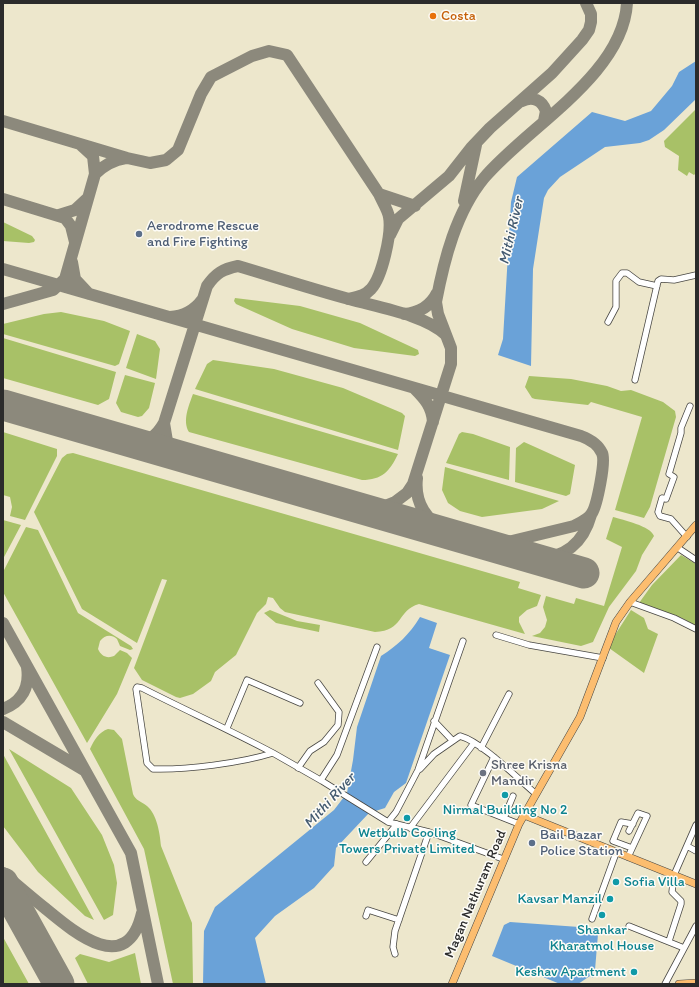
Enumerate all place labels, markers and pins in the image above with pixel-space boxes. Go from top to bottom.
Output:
place label: Costa [441,8,476,24]
marker: Costa [428,11,438,21]
place label: Aerodrome Rescue and Fire Fighting [147,218,259,250]
marker: Aerodrome Rescue and Fire Fighting [134,229,144,239]
place label: Shree Krisna Mandir [491,757,567,790]
marker: Shree Krisna Mandir [478,768,488,778]
marker: Nirmal Building No 2 [500,790,510,800]
place label: Nirmal Building No 2 [443,802,567,818]
marker: Wetbulb Cooling Towers Private Limited [402,813,412,823]
place label: Wetbulb Cooling Towers Private Limited [339,825,475,858]
place label: Bail Bazar Police Station [540,827,623,860]
marker: Bail Bazar Police Station [527,838,537,848]
place label: Sofia Villa [624,874,685,890]
marker: Sofia Villa [611,877,621,887]
place label: Kavsar Manzil [517,891,602,907]
marker: Kavsar Manzil [605,894,615,904]
marker: Shankar Kharatmol House [597,910,607,920]
place label: Shankar Kharatmol House [550,922,654,954]
place label: Keshav Apartment [515,964,626,980]
marker: Keshav Apartment [629,967,639,977]

